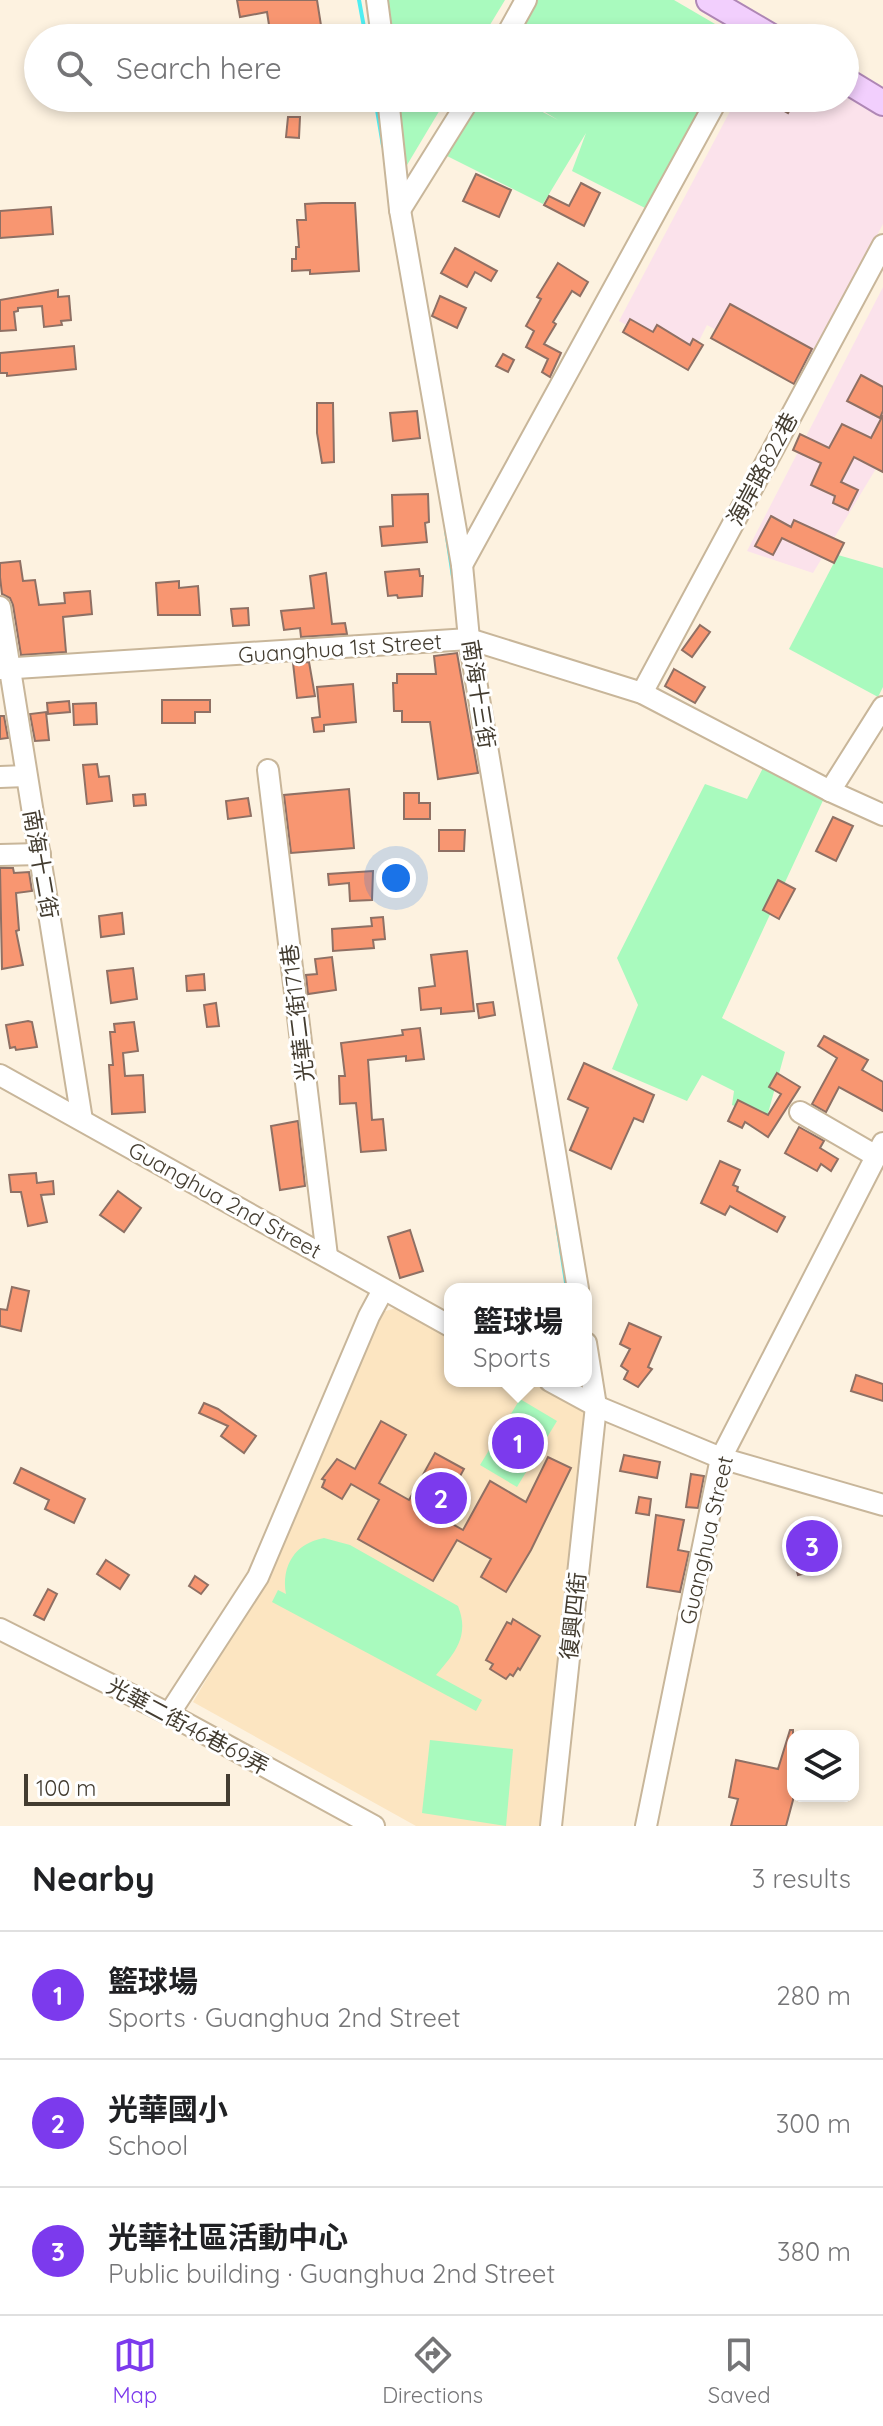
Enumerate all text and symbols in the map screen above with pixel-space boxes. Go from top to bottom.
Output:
search box [24,24,859,112]
icon: search [52,46,96,90]
text: Search here [116,49,282,87]
street label: 海岸路822巷 [720,408,804,530]
street label: Guanghua 1st Street [237,627,443,669]
street label: 南海十三街 [457,637,501,751]
street label: 南海十二街 [18,807,64,921]
your location [376,858,416,898]
street label: 光華二街171巷 [275,942,319,1084]
street label: Guanghua 2nd Street [124,1135,326,1265]
popup [444,1283,592,1387]
text: 籃球場 [473,1302,563,1340]
text: Sports [473,1341,551,1374]
pin: 1 [492,1413,544,1473]
street label: Guanghua Street [673,1453,739,1627]
pin: 2 [415,1468,467,1528]
pin: 3 [786,1516,838,1576]
street label: 復興四街 [554,1571,592,1661]
street label: 光華二街46巷69弄 [102,1671,274,1781]
map controls [787,1730,859,1802]
button: layers [787,1730,859,1802]
scale bar [24,1770,230,1806]
text: 100 m [36,1774,96,1802]
text: Nearby [32,1857,155,1900]
text: 3 results [752,1862,851,1895]
text: 籃球場 [108,1962,198,2000]
text: 1 [53,1979,63,2012]
text: 280 m [776,1979,851,2012]
text: Sports · Guanghua 2nd Street [108,2001,461,2034]
text: 光華國小 [108,2090,228,2128]
text: 2 [51,2107,65,2140]
text: 300 m [776,2107,851,2140]
text: School [108,2129,188,2162]
text: 光華社區活動中心 [108,2218,348,2256]
text: 3 [51,2235,65,2268]
text: 380 m [777,2235,851,2268]
text: Public building · Guanghua 2nd Street [108,2257,555,2290]
tab: Map [112,2333,157,2409]
tab: Directions [382,2333,483,2409]
tab: Saved [708,2333,771,2409]

